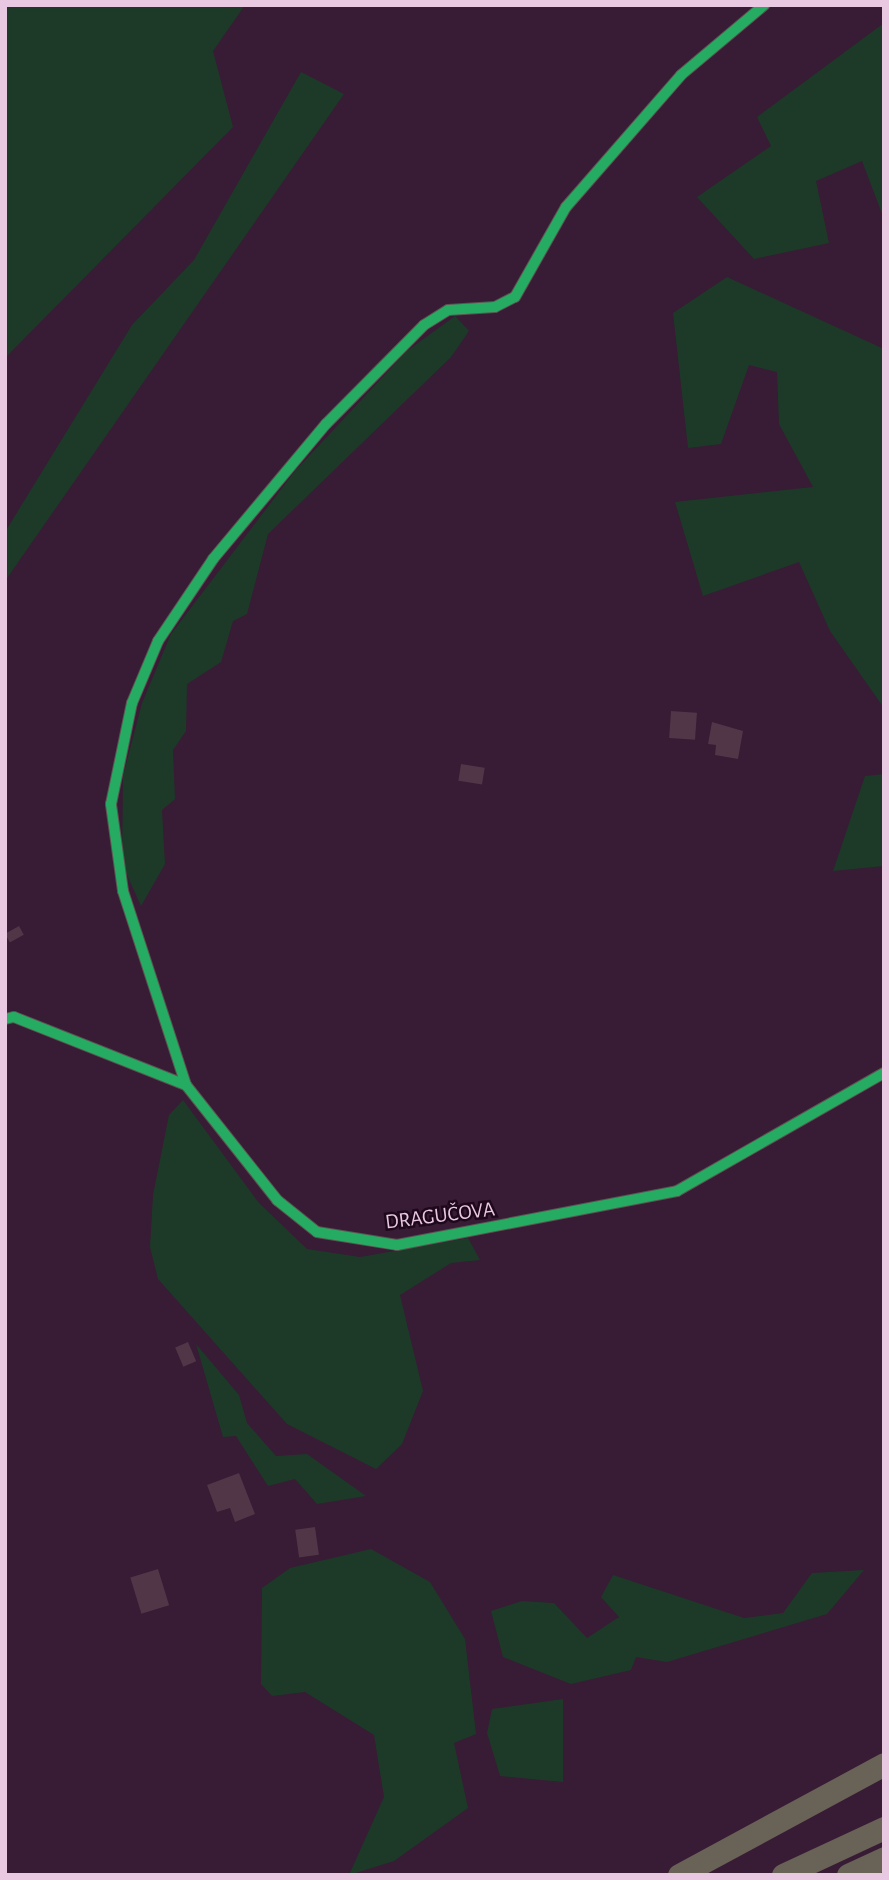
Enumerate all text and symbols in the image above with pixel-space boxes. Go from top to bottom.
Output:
street label: DRAGUČOVA [384,1197,496,1235]

